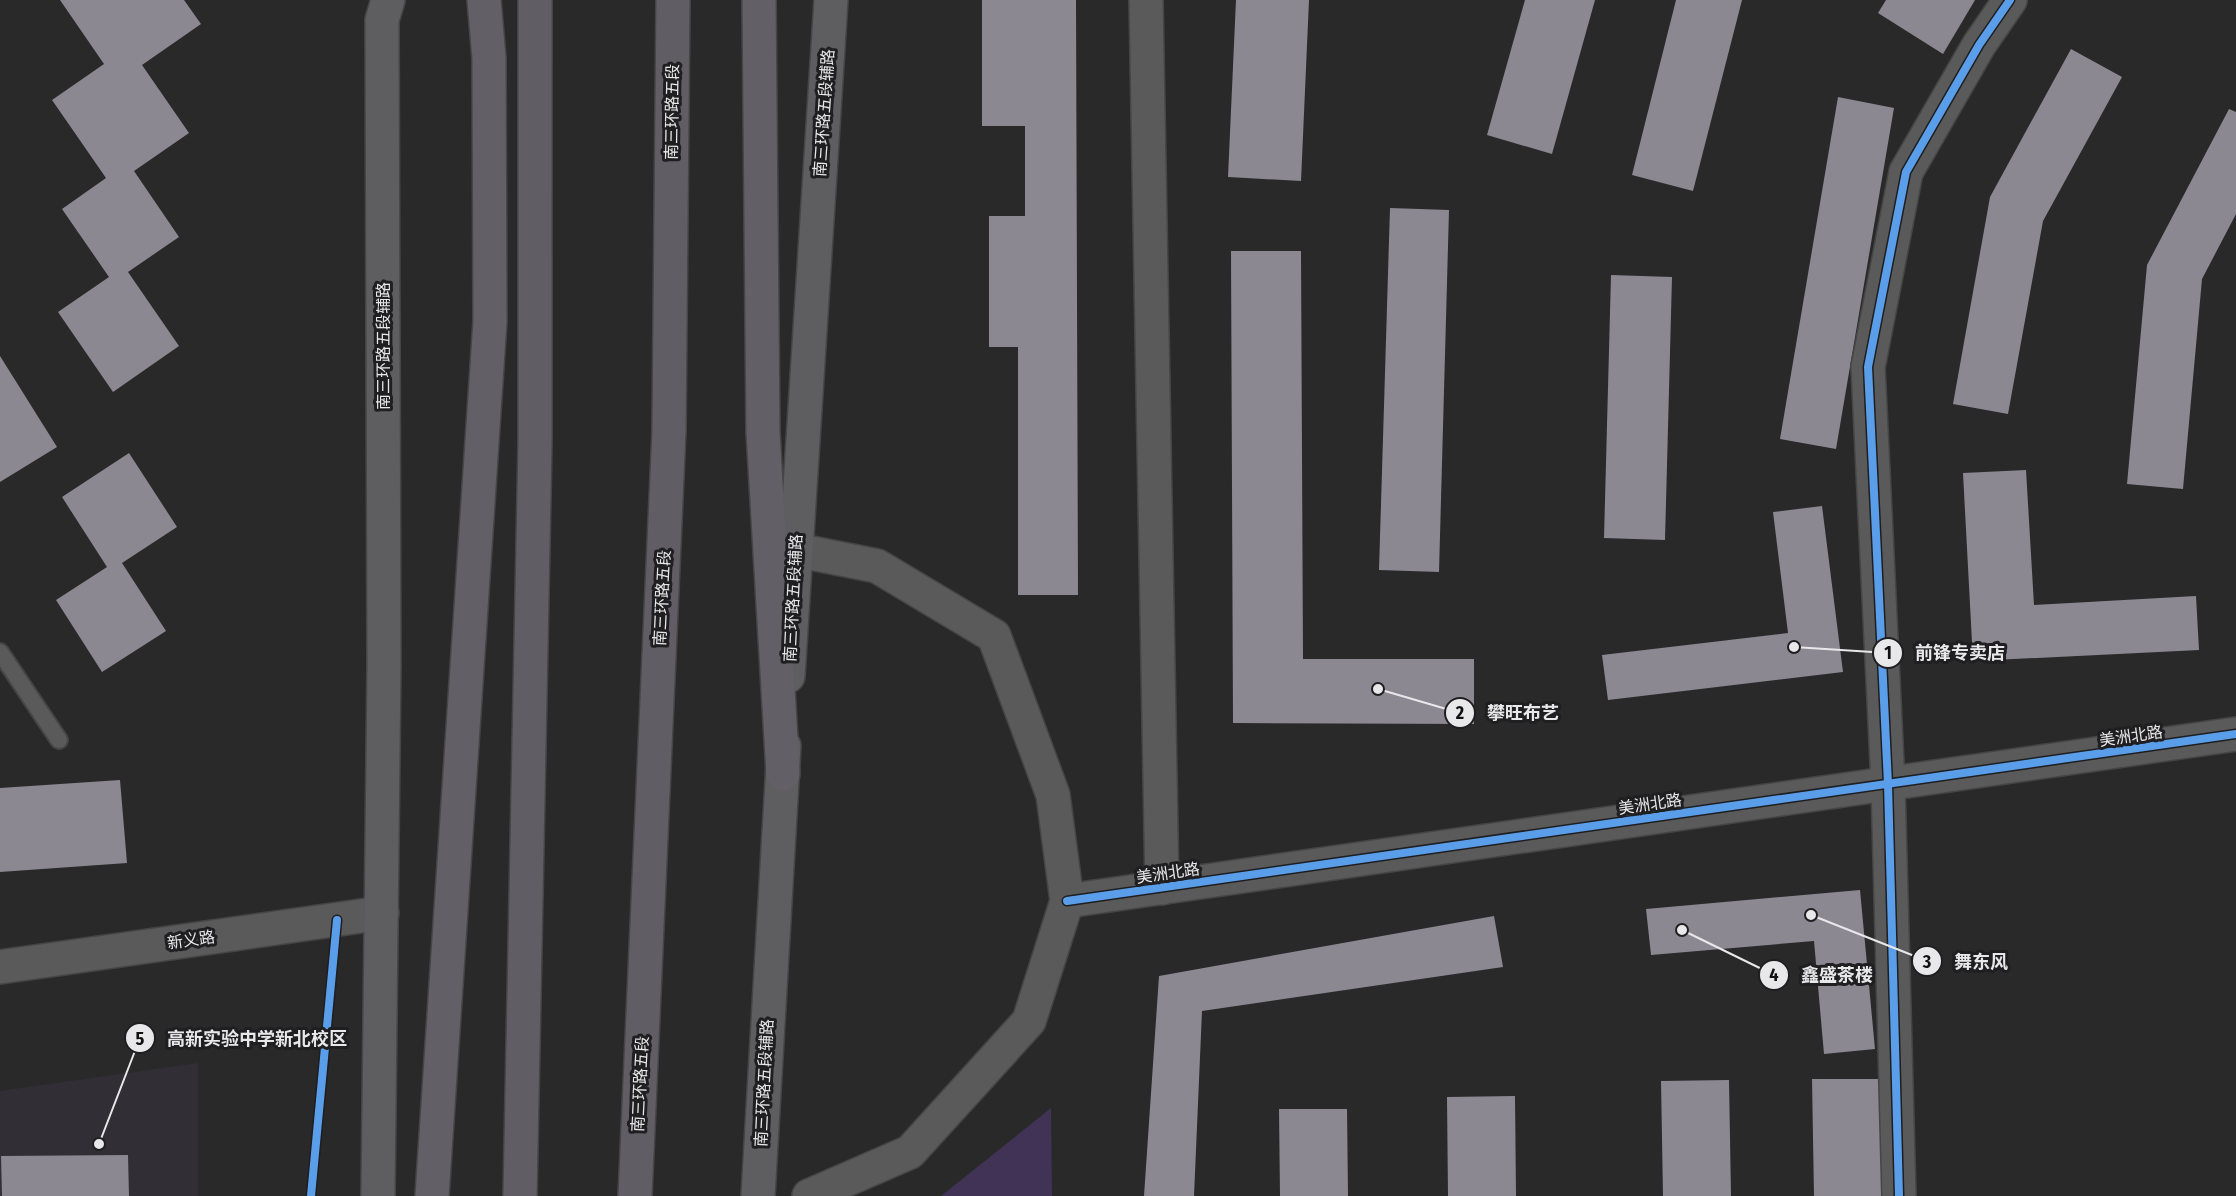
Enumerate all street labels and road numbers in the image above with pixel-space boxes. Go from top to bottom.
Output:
street label: 南三环路五段辅路 [810,48,838,178]
street label: 南三环路五段 [662,64,682,160]
street label: 南三环路五段辅路 [374,282,393,410]
street label: 南三环路五段辅路 [780,534,806,662]
street label: 南三环路五段 [650,550,674,646]
street label: 美洲北路 [2098,722,2164,750]
street label: 美洲北路 [1617,790,1683,818]
street label: 美洲北路 [1135,859,1201,887]
street label: 新义路 [166,927,216,953]
street label: 南三环路五段辅路 [751,1019,777,1147]
street label: 南三环路五段 [628,1036,652,1132]

